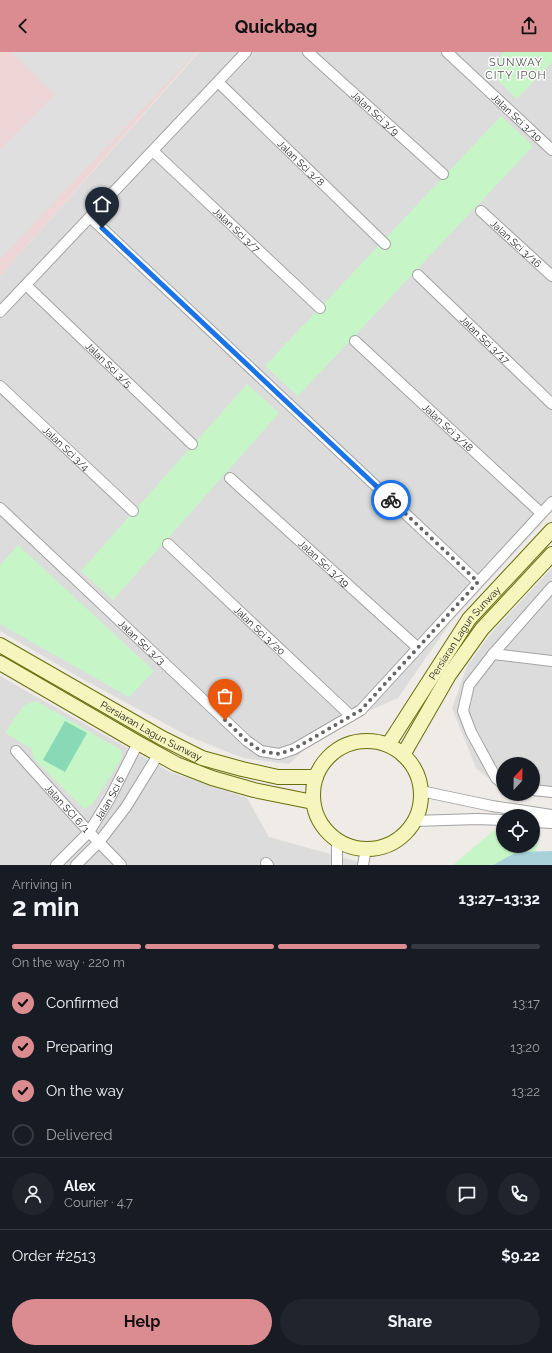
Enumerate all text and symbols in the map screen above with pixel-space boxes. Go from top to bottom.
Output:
icon: back [12,15,34,37]
icon: share [518,15,540,37]
text: Quickbag [235,16,317,37]
district label: SUNWAY CITY IPOH [485,56,547,82]
street label: Jalan Sci 3/9 [349,89,401,138]
street label: Jalan Sci 3/10 [489,92,544,144]
street label: Jalan Sci 3/8 [275,138,326,188]
pin [85,187,119,228]
icon: home [91,193,113,215]
street label: Jalan Sci 3/7 [211,206,262,255]
street label: Jalan Sci 3/16 [489,218,544,270]
street label: Jalan Sci 3/17 [458,314,512,366]
street label: Jalan Sci 3/5 [83,340,134,390]
street label: Jalan Sci 3/18 [420,402,475,454]
street label: Jalan Sci 3/4 [41,424,92,473]
courier [371,480,411,520]
icon: bike [380,489,402,511]
street label: Jalan Sci 3/19 [296,538,352,589]
street label: Persiaran Lagun Sunway [427,584,503,682]
street label: Jalan Sci 3/20 [232,604,287,657]
street label: Jalan Sci 3/3 [116,618,167,667]
pin [208,679,242,720]
icon: bag [214,685,236,707]
street label: Persiaran Lagun Sunway [99,699,204,763]
north arrow [496,757,540,801]
map controls [496,757,540,853]
street label: Jalan Sci 6 [93,774,126,823]
street label: Jalan SCI 6/1 [43,782,92,835]
button: locate [496,809,540,853]
text: Arriving in [12,877,72,892]
text: 13:27–13:32 [459,890,540,908]
text: 2 min [12,892,79,922]
text: On the way · 220 m [12,955,125,970]
icon: check [12,992,34,1014]
text: Confirmed [46,994,119,1012]
text: 13:17 [513,996,540,1011]
icon: check [12,1036,34,1058]
text: Preparing [46,1038,113,1056]
text: 13:20 [510,1040,540,1055]
icon: check [12,1080,34,1102]
text: On the way [46,1082,124,1100]
text: 13:22 [512,1084,540,1099]
text: Delivered [46,1126,113,1144]
button: person [12,1173,54,1215]
button: chat [446,1173,488,1215]
button: phone [498,1173,540,1215]
text: Alex [64,1177,95,1195]
text: Courier · 4.7 [64,1195,133,1210]
text: Order #2513 [12,1247,96,1265]
text: $9.22 [501,1247,540,1265]
button: Help [12,1299,272,1345]
button: Share [280,1299,540,1345]

